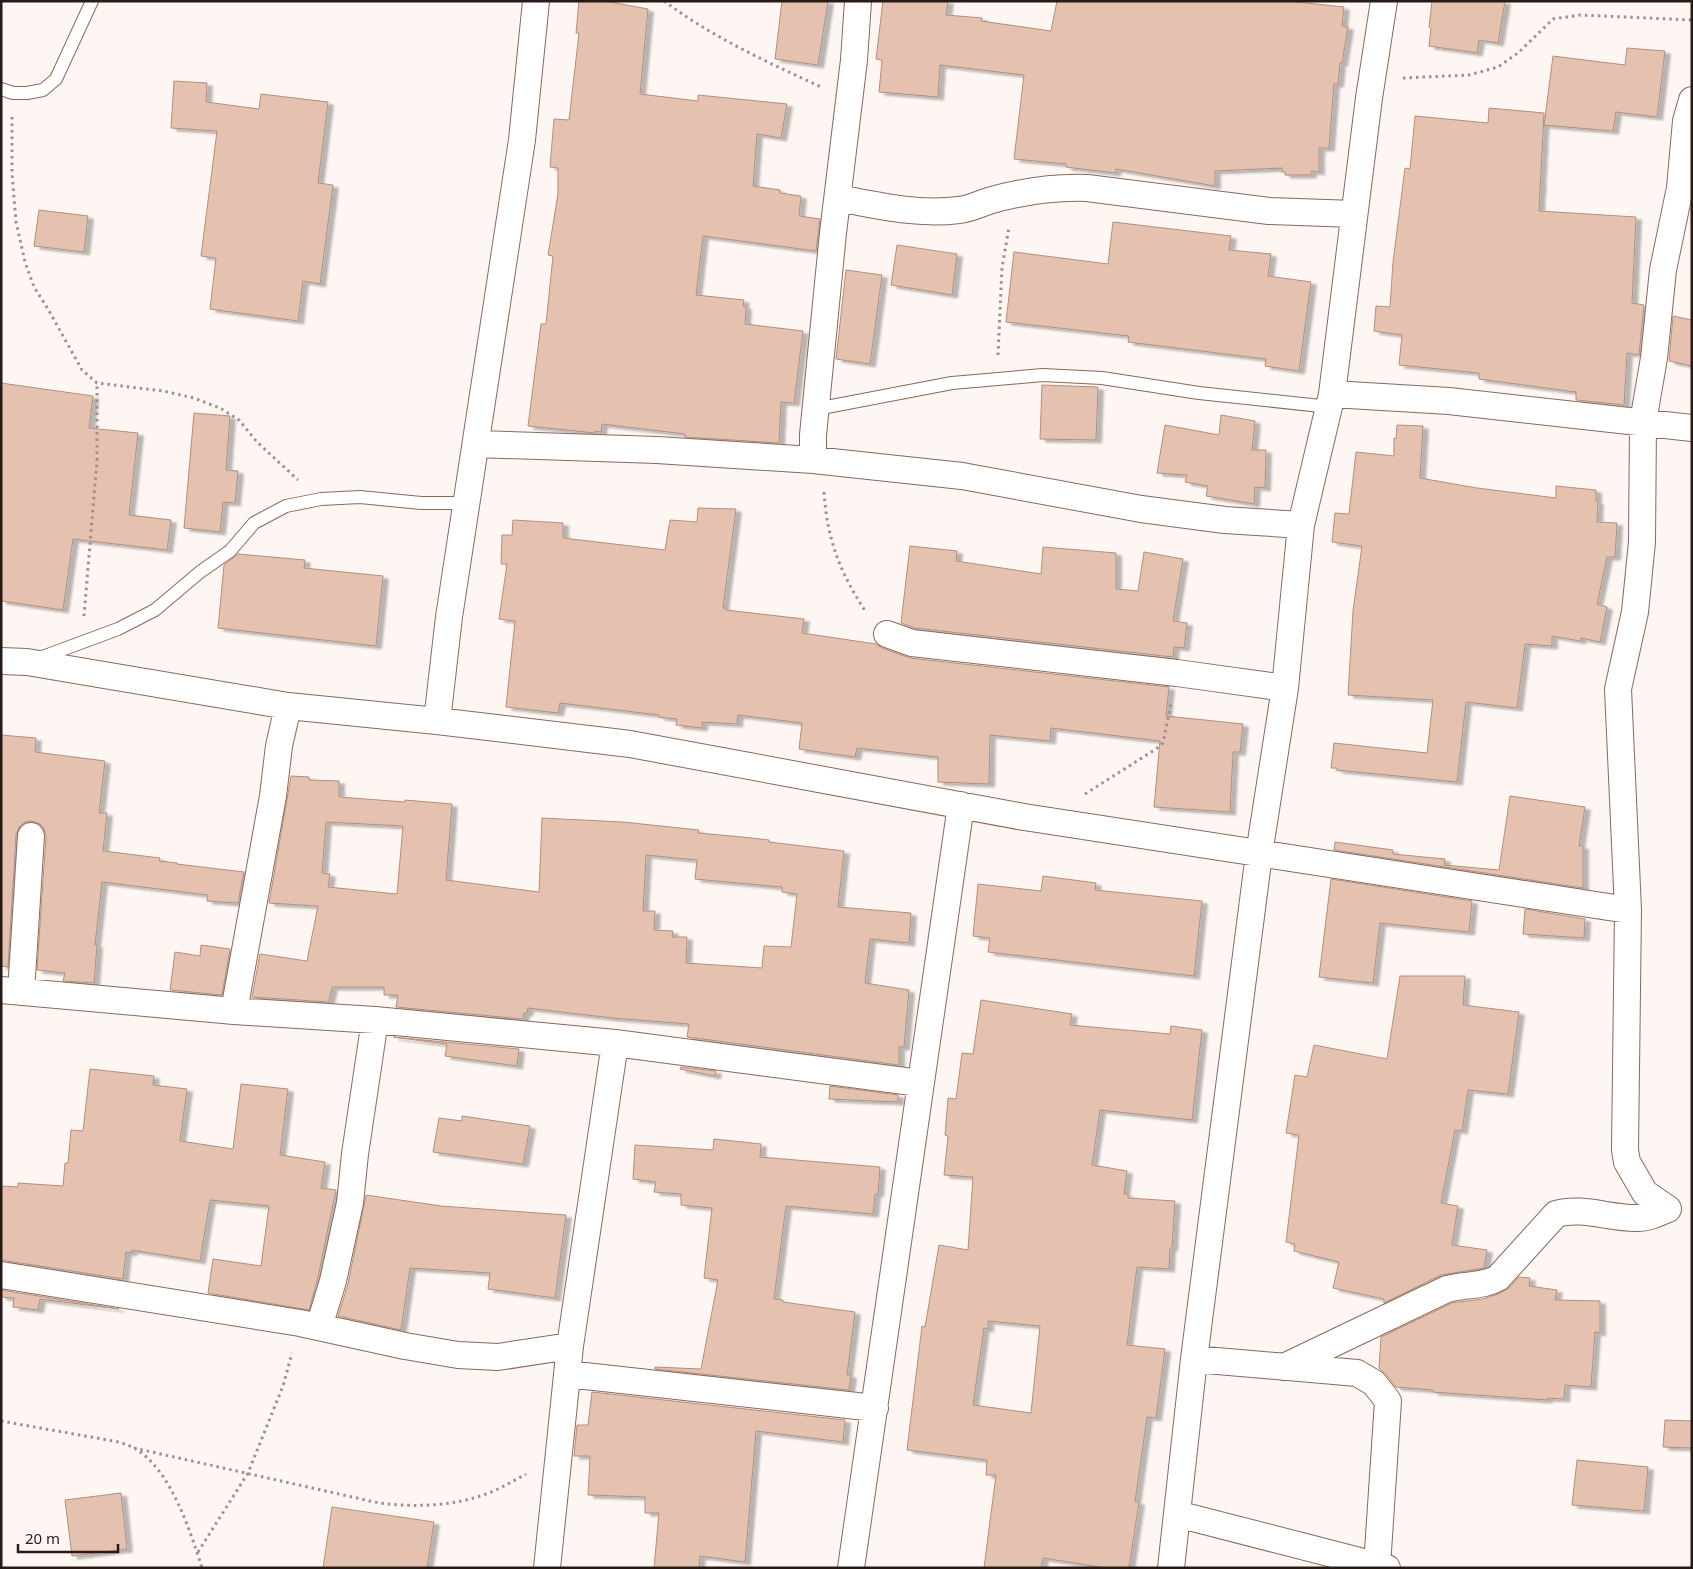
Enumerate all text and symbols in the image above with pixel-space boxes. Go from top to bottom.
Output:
scale bar [18,1522,118,1554]
text: 20 m [25,1528,60,1548]

